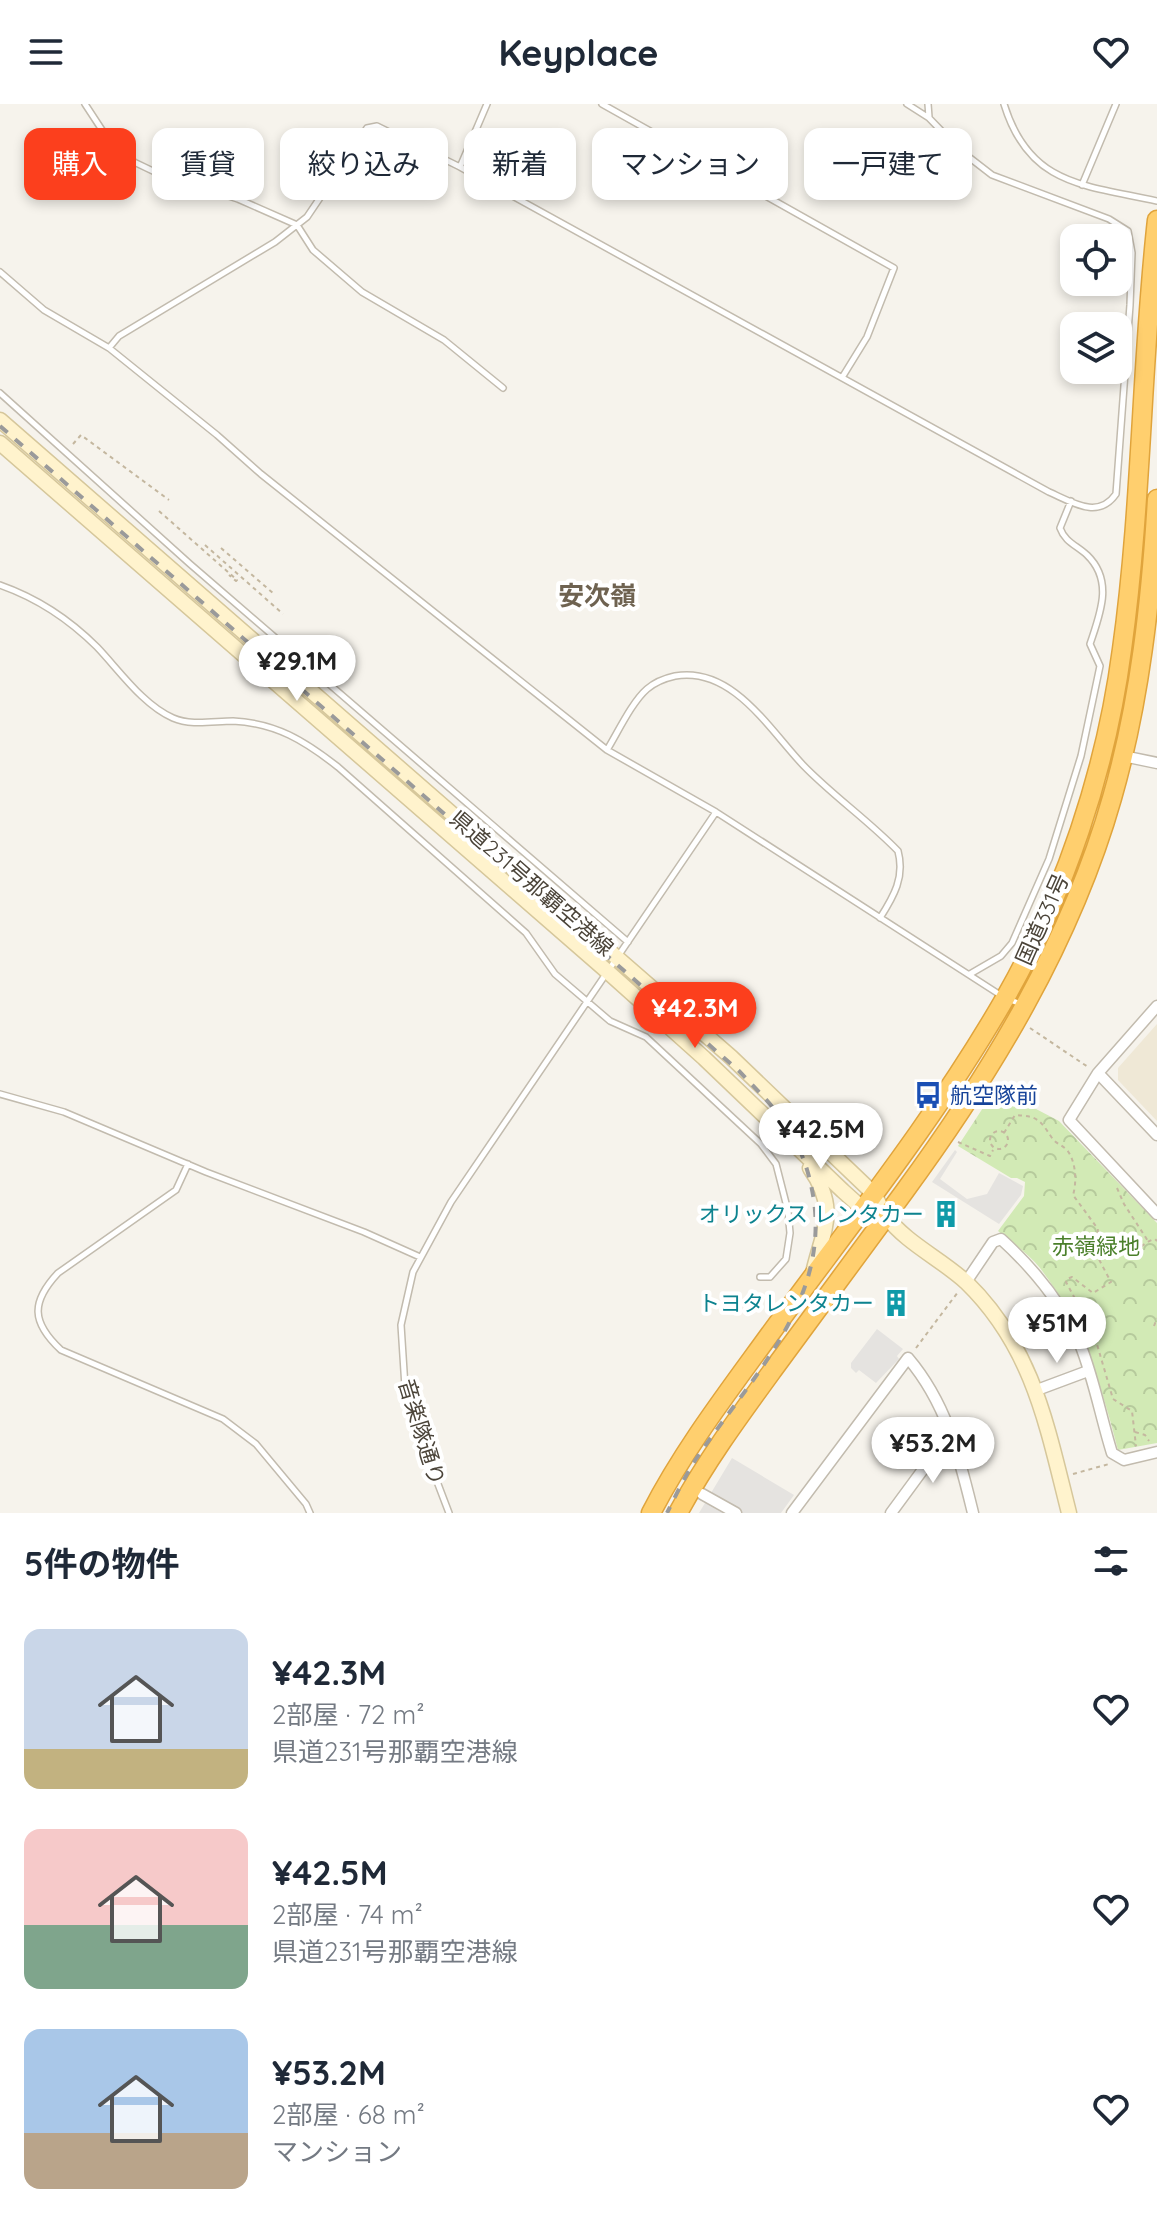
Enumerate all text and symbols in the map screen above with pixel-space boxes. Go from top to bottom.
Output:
icon: menu [24,30,68,74]
text: Keyplace [499,30,658,75]
icon: heart [1089,30,1133,74]
chip: 購入 [24,128,136,200]
chip: 賃貸 [152,128,264,200]
chip: 絞り込み [280,128,448,200]
chip: 新着 [464,128,576,200]
chip: マンション [592,128,788,200]
chip: 一戸建て [804,128,972,200]
map controls [1060,224,1132,384]
button: locate [1060,224,1132,296]
button: layers [1060,312,1132,384]
district label: 安次嶺 [558,579,636,612]
pin: ¥29.1M [232,635,362,703]
text: ¥29.1M [257,644,337,677]
street label: 県道231号那覇空港線 [444,804,620,962]
street label: 国道331号 [1009,869,1075,969]
pin: ¥42.3M [630,982,760,1050]
text: ¥42.3M [651,991,739,1024]
bus stop icon: 航空隊前 [913,1080,943,1110]
place label: 航空隊前 [950,1081,1038,1109]
pin: ¥42.5M [756,1103,886,1171]
text: ¥42.5M [777,1112,865,1145]
building icon: オリックス レンタカー [931,1199,961,1229]
place label: オリックス レンタカー [699,1200,924,1228]
park label: 赤嶺緑地 [1052,1232,1140,1260]
building icon: トヨタレンタカー [881,1288,911,1318]
place label: トヨタレンタカー [698,1289,874,1317]
pin: ¥51M [1010,1297,1104,1365]
text: ¥51M [1026,1306,1088,1339]
street label: 音楽隊通り [393,1375,451,1489]
pin: ¥53.2M [868,1417,998,1485]
text: ¥53.2M [890,1426,977,1459]
icon: filters [1089,1539,1133,1583]
text: 5件の物件 [24,1542,180,1585]
text: ¥42.3M [272,1651,386,1694]
icon: home [88,1661,184,1757]
icon: heart [1089,1687,1133,1731]
text: 2部屋 · 72 m² [272,1698,424,1731]
text: 県道231号那覇空港線 [272,1735,518,1768]
text: ¥42.5M [272,1851,388,1894]
icon: home [88,1861,184,1957]
icon: heart [1089,1887,1133,1931]
text: 2部屋 · 74 m² [272,1898,423,1931]
text: 県道231号那覇空港線 [272,1935,518,1968]
text: ¥53.2M [272,2051,386,2094]
icon: home [88,2061,184,2157]
icon: heart [1089,2087,1133,2131]
text: 2部屋 · 68 m² [272,2098,425,2131]
text: マンション [272,2135,402,2168]

